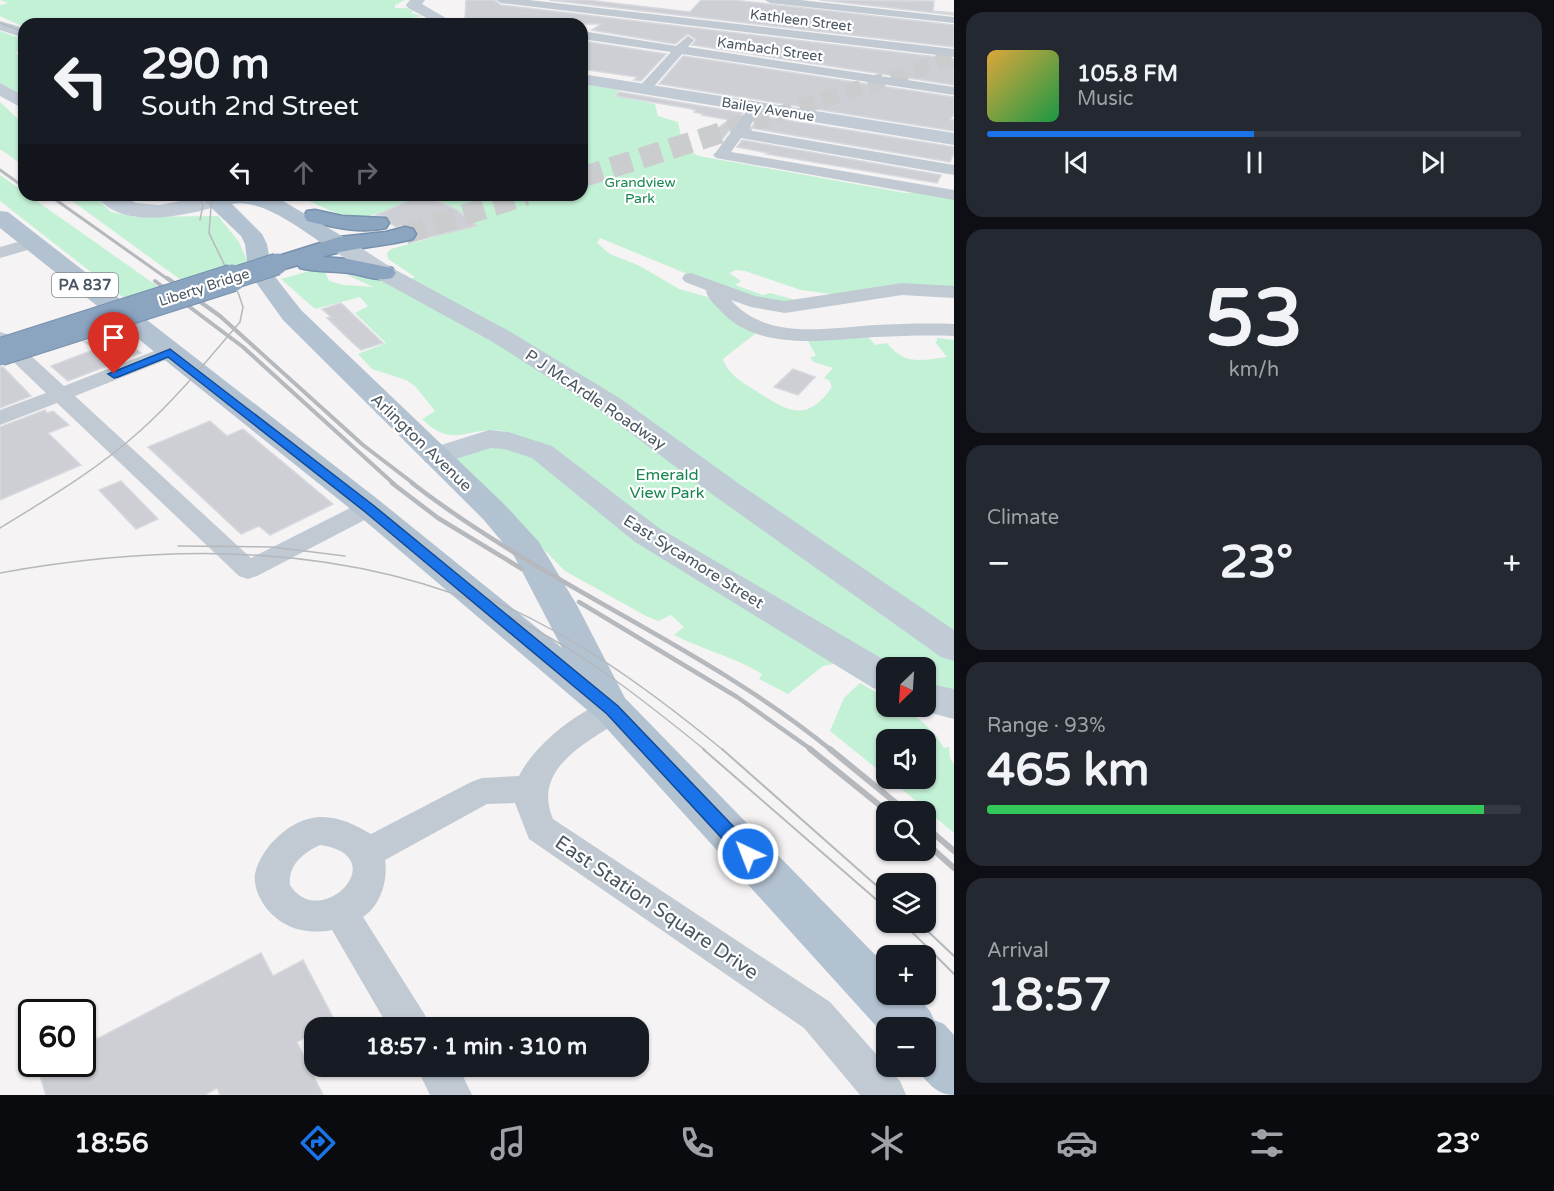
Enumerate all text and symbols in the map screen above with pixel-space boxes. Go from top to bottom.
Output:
street label: Kathleen Street [749,6,853,35]
street label: Kambach Street [716,34,824,65]
text: 290 m [141,39,270,90]
icon: left [42,42,120,120]
text: 105.8 FM [1077,61,1178,87]
text: Music [1077,87,1133,111]
text: South 2nd Street [141,90,359,123]
street label: Bailey Avenue [720,94,816,125]
icon: previous [1060,146,1093,179]
icon: pause [1238,146,1271,179]
icon: next [1416,146,1449,179]
icon: left [224,156,257,189]
icon: ahead [287,156,320,189]
icon: right [350,156,383,189]
park label: Grandview Park [604,174,676,207]
street label: Liberty Bridge [157,265,252,310]
text: 53 [1205,272,1303,366]
road number: PA 837 [52,273,118,297]
pin [88,312,139,374]
icon: arrive [97,321,130,354]
street label: P J McArdle Roadway [521,345,670,455]
text: km/h [1229,358,1279,382]
street label: Arlington Avenue [367,389,476,496]
park label: Emerald View Park [630,465,705,503]
text: Climate [987,506,1059,530]
street label: East Sycamore Street [620,511,767,613]
text: 23° [1220,536,1293,590]
text: − [987,544,1011,583]
text: + [1502,544,1521,583]
north arrow [876,657,936,717]
map controls [876,657,936,1077]
text: Range · 93% [987,714,1106,738]
button: sound [876,729,936,789]
text: 465 km [987,744,1149,798]
button: search [876,801,936,861]
position arrow [716,822,780,886]
street label: East Station Square Drive [550,831,763,985]
button: layers [876,873,936,933]
text: Arrival [987,939,1049,963]
button: + [876,945,936,1005]
text: 18:57 [987,969,1112,1023]
speed limit sign: 60 [18,999,96,1077]
button: − [876,1017,936,1077]
text: 18:57 · 1 min · 310 m [366,1034,587,1060]
icon: directions [297,1122,339,1164]
icon: music [487,1122,529,1164]
icon: phone [676,1122,718,1164]
icon: climate [866,1122,908,1164]
icon: car [1056,1122,1098,1164]
icon: filters [1246,1122,1288,1164]
text: 18:56 [74,1127,149,1160]
text: 23° [1436,1127,1480,1160]

